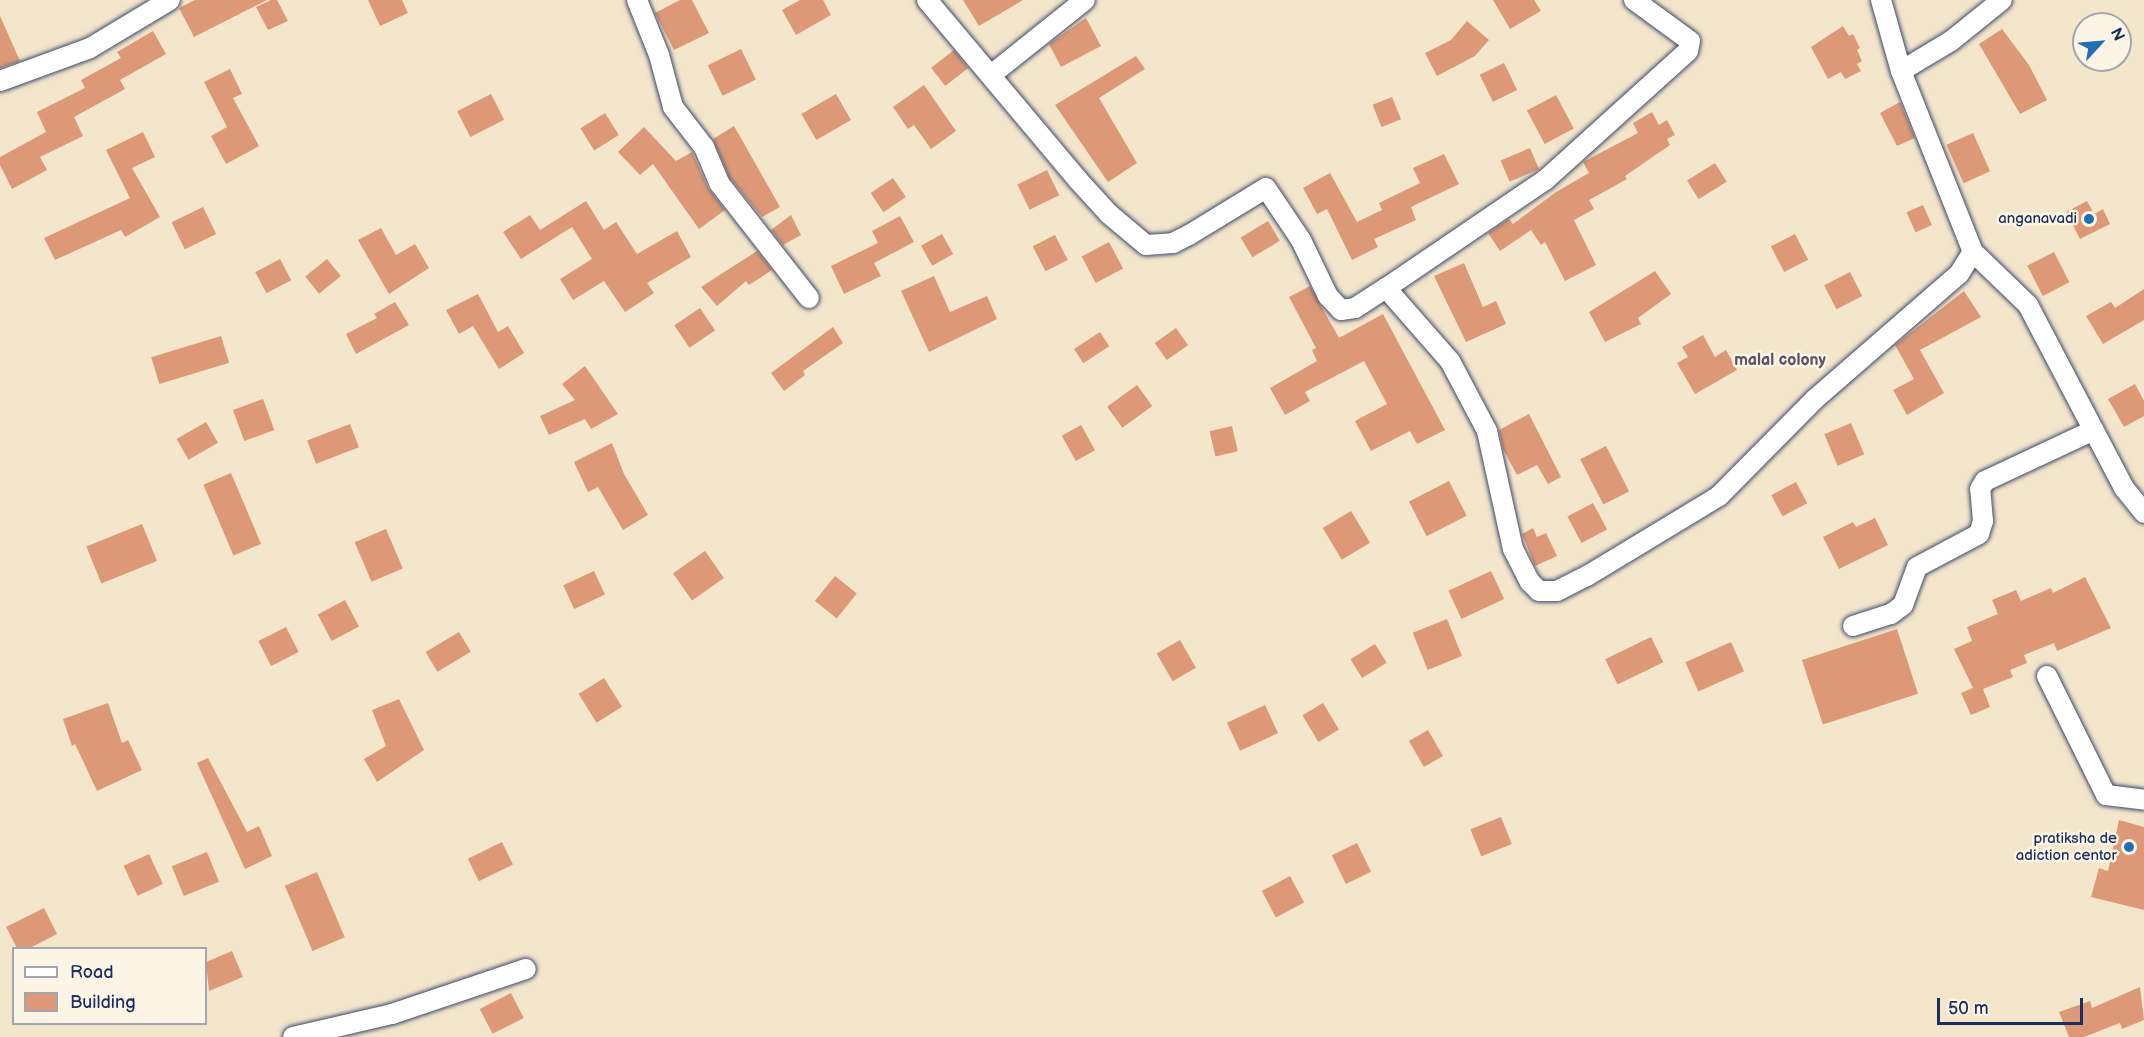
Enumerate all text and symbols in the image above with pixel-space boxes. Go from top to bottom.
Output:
north arrow [2072,12,2132,72]
text: N [2106,25,2128,44]
place label: anganavadi [1998,210,2077,228]
marker: anganavadi [2082,212,2096,226]
district label: malal colony [1734,351,1826,371]
place label: pratiksha de adiction centor [2016,829,2117,864]
marker: pratiksha de adiction centor [2122,840,2136,854]
legend [12,947,207,1025]
text: Road [70,962,114,983]
scale bar [1940,986,2086,1024]
text: Building [70,992,136,1013]
text: 50 m [1948,998,1989,1019]

